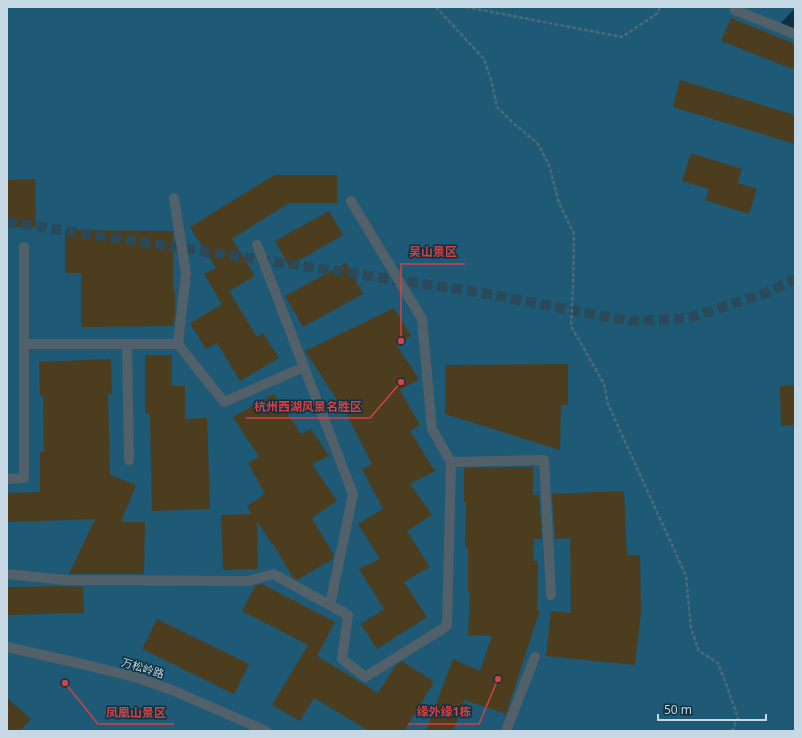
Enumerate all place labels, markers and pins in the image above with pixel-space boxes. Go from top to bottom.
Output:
callout: 吴山景区 [401,240,465,264]
callout: 杭州西湖风景名胜区 [246,394,370,418]
callout: 凤凰山景区 [98,700,174,724]
callout: 缘外缘1栋 [408,700,479,724]

